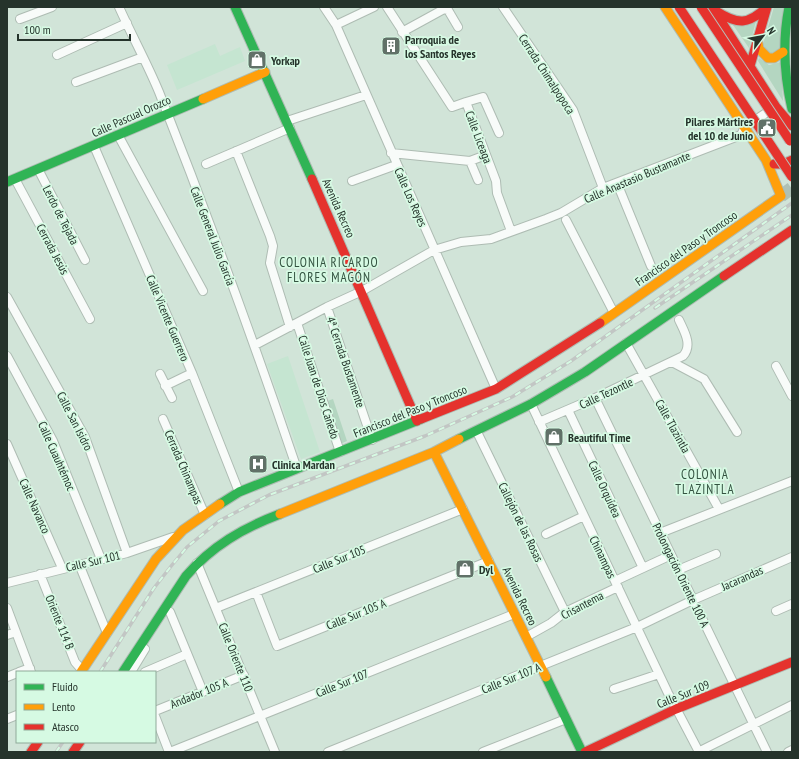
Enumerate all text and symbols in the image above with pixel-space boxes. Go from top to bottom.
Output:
scale bar [18,16,130,42]
north arrow [743,16,783,56]
text: 100 m [24,22,51,37]
text: N [764,24,779,37]
street label: Cerrada Chimalpopoca [515,31,579,117]
place label: Parroquia de los Santos Reyes [405,32,476,61]
building icon: Parroquia de los Santos Reyes [380,35,402,57]
shop icon: Yorkap [246,49,268,71]
place label: Yorkap [270,53,301,68]
street label: Calle Pascual Orozco [89,92,173,140]
street label: Calle Liceaga [462,109,496,165]
place label: Pilares Mártires del 10 de Junio [686,114,754,143]
public building icon: Pilares Mártires del 10 de Junio [756,117,778,139]
street label: Calle Anastasio Bustamante [581,148,693,206]
street label: Calle Los Reyes [391,165,431,229]
street label: Avenida Recreo [319,176,359,240]
street label: Lerdo de Tejada [40,183,82,247]
street label: Calle General Julio García [187,184,239,288]
street label: Francisco del Paso y Troncoso [632,207,740,289]
street label: Cerrada Jesús [33,221,73,277]
district label: COLONIA RICARDO FLORES MAGÓN [279,254,379,286]
street label: Calle Vicente Guerrero [143,273,193,363]
street label: 4ª Cerrada Bustamente [323,315,369,409]
street label: Calle Juan de Dios Cañedo [295,333,343,441]
street label: Calle Tezontle [577,374,635,412]
street label: Francisco del Paso y Troncoso [351,381,469,441]
street label: Calle San Isidro [54,389,96,453]
street label: Calle Tlazintla [652,397,694,456]
street label: Calle Cuauhtémoc [35,419,79,494]
shop icon: Beautiful Time [543,426,565,448]
street label: Cerrada Chinampas [162,428,206,506]
place label: Beautiful Time [568,430,631,445]
hospital icon: Clinica Mardan [247,453,269,475]
place label: Clinica Mardan [272,457,335,472]
street label: Calle Orquídea [585,458,625,520]
district label: COLONIA TLAZINTLA [675,466,735,498]
street label: Calle Navanco [16,476,54,536]
street label: Callejón de las Rosas [495,480,547,564]
street label: Prolongación Oriente 100 A [649,520,713,630]
street label: Chinampas [586,533,620,581]
street label: Calle Sur 105 [310,542,368,576]
street label: Calle Sur 101 [64,547,122,575]
shop icon: Dyl [454,558,476,580]
place label: Dyl [479,562,493,577]
street label: Jacarandas [718,562,765,594]
street label: Avenida Recreo [499,564,541,628]
street label: Crisantema [558,587,606,622]
street label: Oriente 114 B [42,592,78,652]
street label: Calle Sur 105 A [324,595,389,633]
street label: Calle Oriente 110 [215,620,257,694]
street label: Calle Sur 107 A [479,659,543,697]
street label: Calle Sur 107 [313,666,371,700]
legend [16,671,156,743]
street label: Andador 105 A [168,674,231,711]
street label: Calle Sur 109 [654,677,712,711]
text: Fluido [52,679,78,694]
text: Lento [52,699,75,714]
text: Atasco [52,719,79,734]

